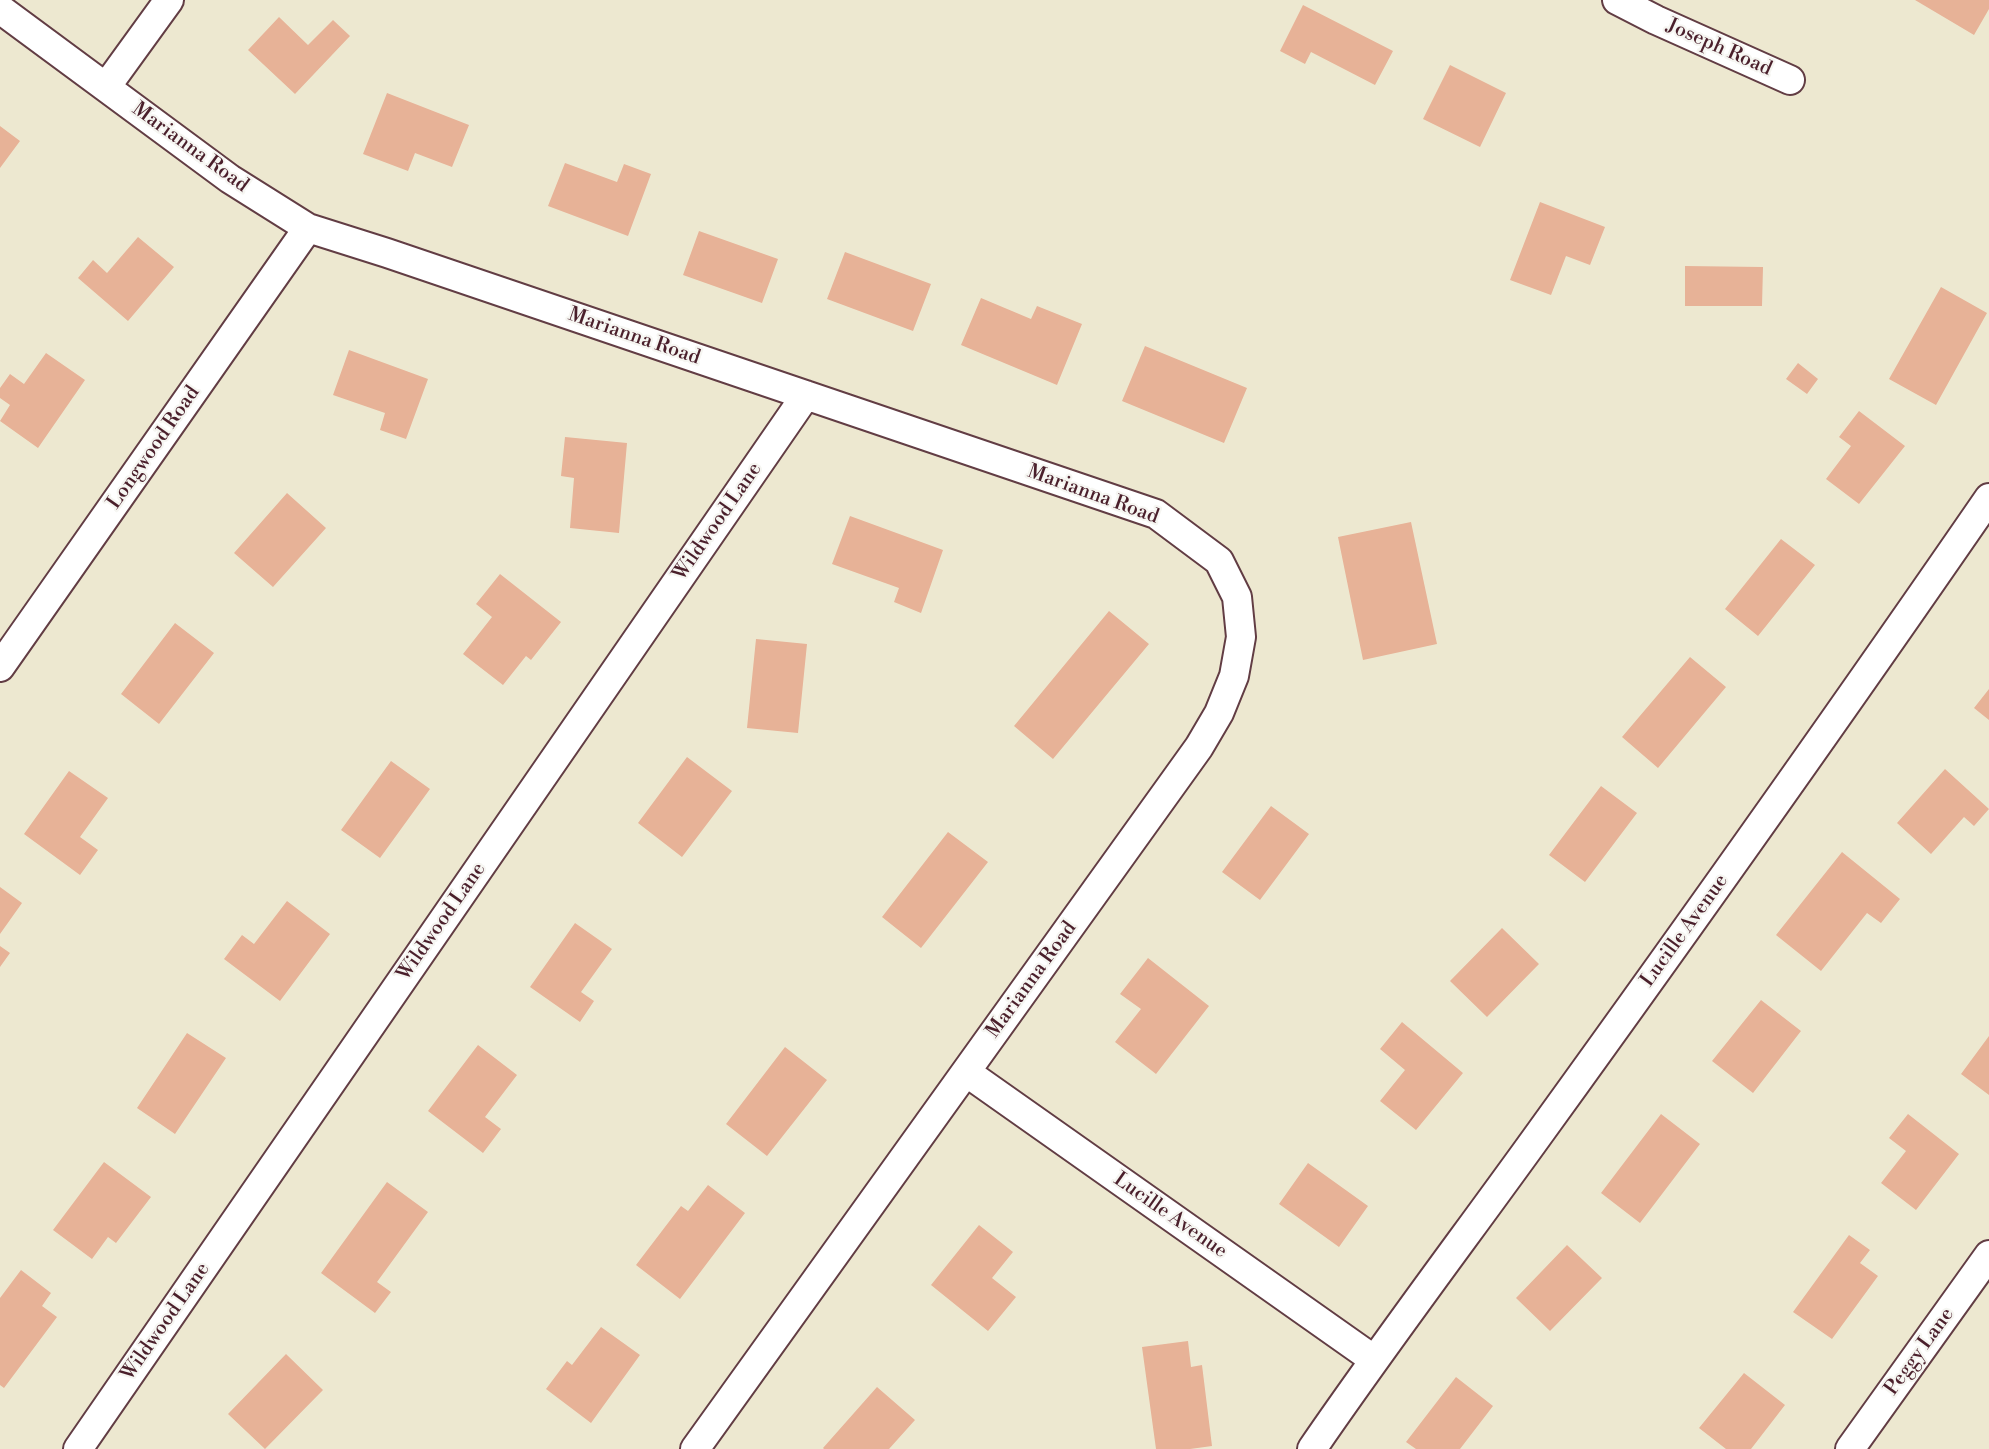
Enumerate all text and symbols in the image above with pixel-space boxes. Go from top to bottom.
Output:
street label: Joseph Road [1663,14,1775,82]
street label: Marianna Road [127,98,253,198]
street label: Marianna Road [565,303,703,371]
street label: Longwood Road [103,382,205,514]
street label: Wildwood Lane [668,458,768,586]
street label: Marianna Road [1024,460,1162,530]
street label: Wildwood Lane [392,858,492,986]
street label: Lucille Avenue [1636,870,1734,992]
street label: Marianna Road [982,917,1082,1043]
street label: Lucille Avenue [1109,1168,1231,1264]
street label: Wildwood Lane [116,1258,216,1386]
street label: Peggy Lane [1880,1304,1960,1400]

